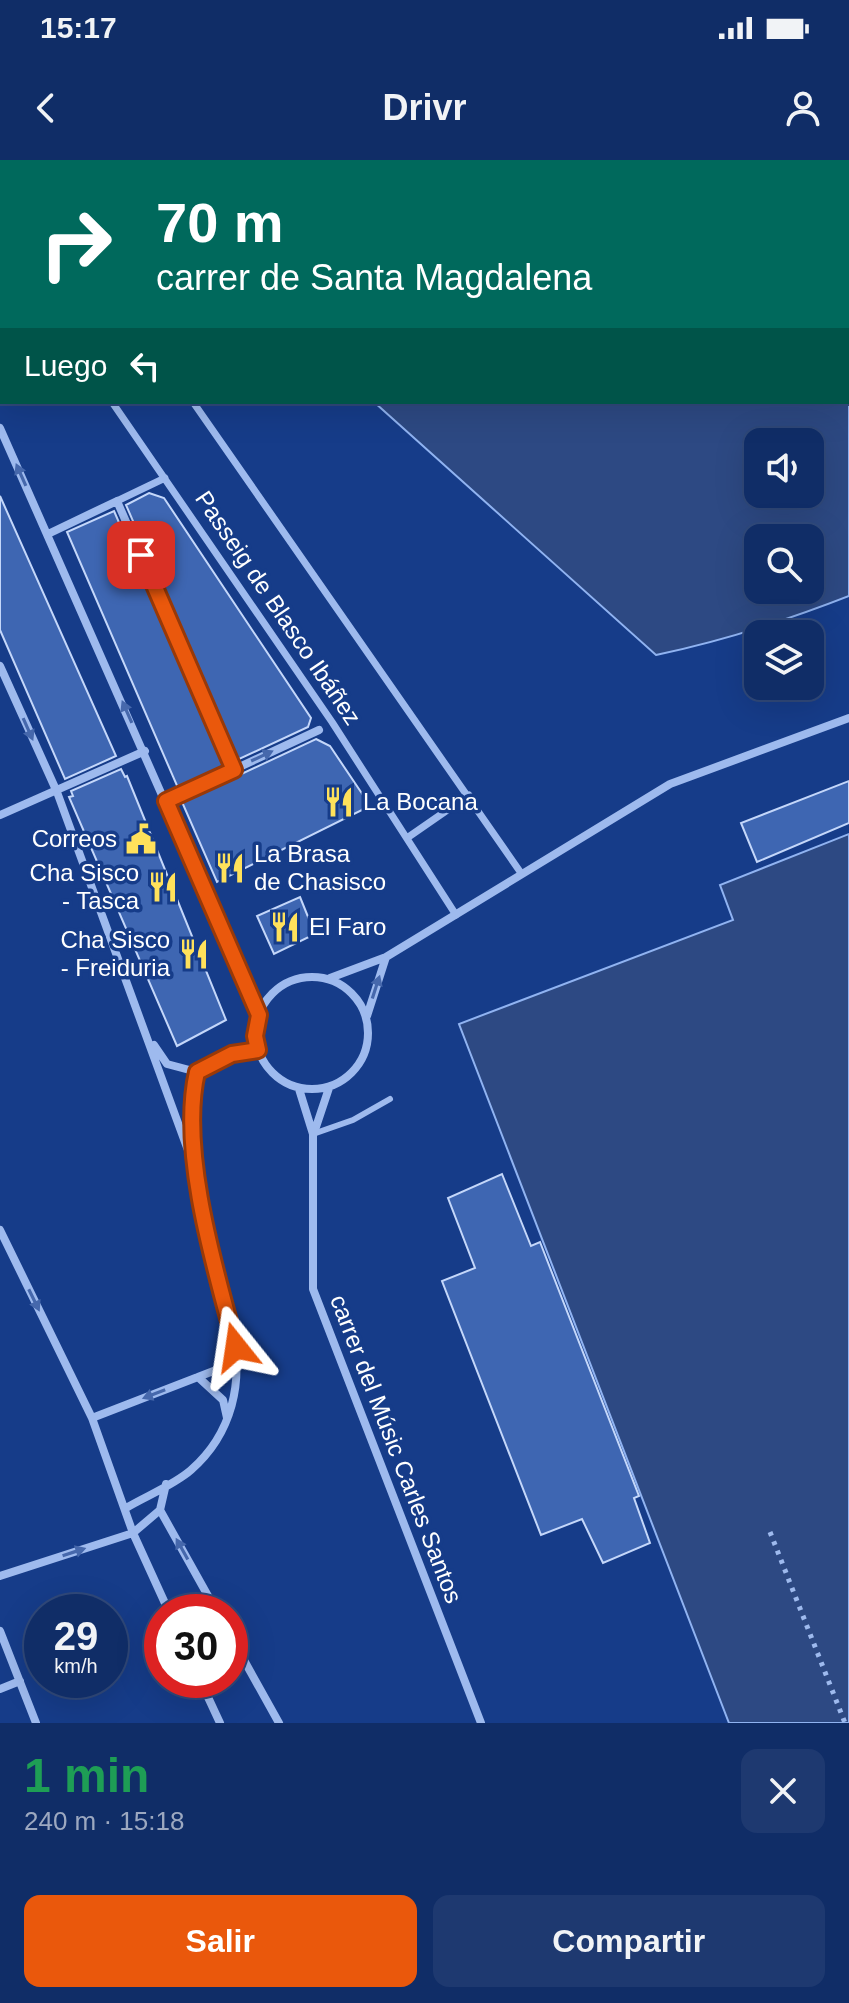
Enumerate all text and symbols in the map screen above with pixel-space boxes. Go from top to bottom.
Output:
text: 15:17 [40,11,117,44]
icon: back [24,86,68,130]
icon: person [781,86,825,130]
text: Drivr [382,87,467,128]
text: 70 m [156,191,284,254]
icon: right [24,192,128,296]
text: carrer de Santa Magdalena [156,257,592,298]
icon: left [123,344,167,388]
text: Luego [24,349,107,382]
map controls [744,428,824,700]
button: sound [744,428,824,508]
one-way arrow [14,463,28,486]
street label: Passeig de Blasco Ibáñez [190,486,367,730]
pin [107,521,175,589]
button: search [744,524,824,604]
icon: arrive [119,533,163,577]
button: layers [744,620,824,700]
one-way arrow [120,700,134,724]
one-way arrow [22,718,35,741]
one-way arrow [251,749,274,763]
restaurant icon: La Bocana [322,785,356,819]
place label: La Bocana [363,788,478,815]
public building icon: Correos [124,822,158,856]
place label: Correos [32,825,117,852]
place label: La Brasa de Chasisco [254,840,386,895]
restaurant icon: La Brasa de Chasisco [213,851,247,885]
place label: Cha Sisco - Tasca [30,859,140,914]
restaurant icon: Cha Sisco - Tasca [146,870,180,904]
restaurant icon: El Faro [268,910,302,944]
place label: El Faro [309,913,386,940]
place label: Cha Sisco - Freiduria [61,926,171,981]
restaurant icon: Cha Sisco - Freiduria [177,937,211,971]
one-way arrow [371,975,383,999]
one-way arrow [28,1288,41,1311]
street label: carrer del Músic Carles Santos [325,1291,468,1607]
position arrow [194,1305,278,1389]
one-way arrow [142,1388,166,1401]
one-way arrow [175,1538,189,1561]
one-way arrow [63,1545,87,1558]
speed limit sign: 30 [144,1594,248,1698]
text: 29 [54,1614,98,1658]
text: km/h [54,1655,98,1677]
text: 1 min [24,1749,149,1802]
button: close [741,1749,825,1833]
text: 240 m · 15:18 [24,1806,184,1836]
button: Salir [24,1895,417,1987]
button: Compartir [433,1895,825,1987]

